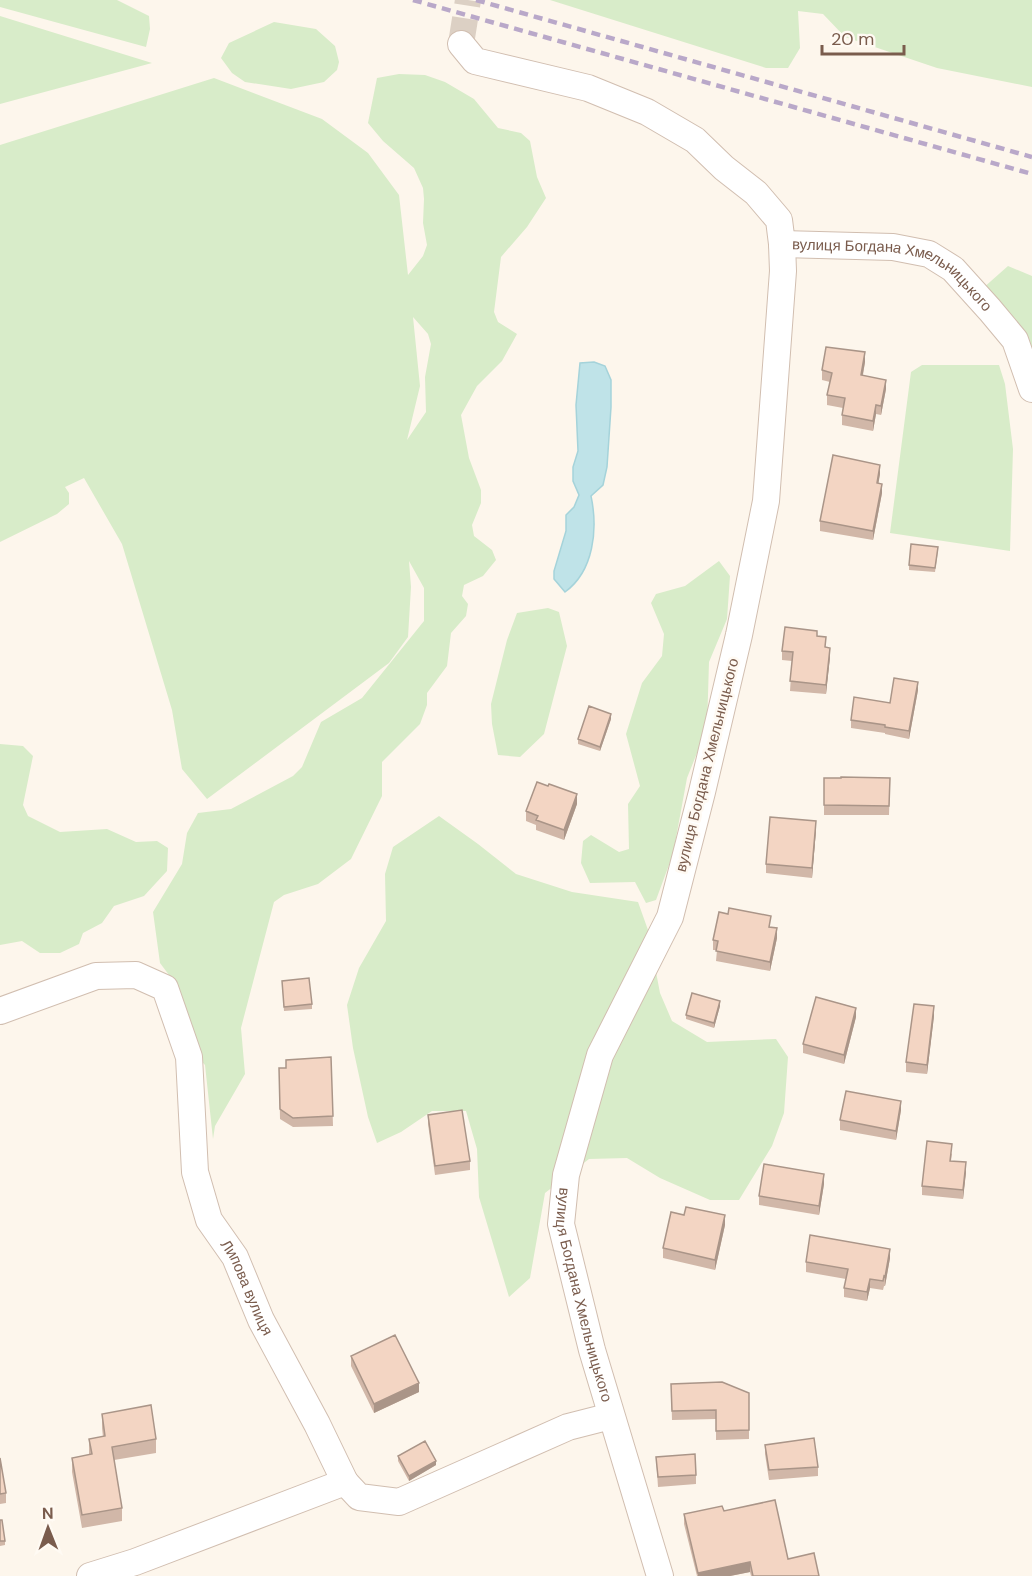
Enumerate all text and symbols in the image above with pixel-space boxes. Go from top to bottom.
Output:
scale bar [822,18,904,56]
text: 20 m [831,27,874,51]
street label: вулиця Богдана Хмельницького [792,234,997,316]
street label: вулиця Богдана Хмельницького [671,656,743,874]
street label: вулиця Богдана Хмельницького [551,1187,617,1404]
street label: Липова вулиця [216,1236,277,1339]
north arrow [18,1498,78,1558]
text: N [42,1503,54,1524]

